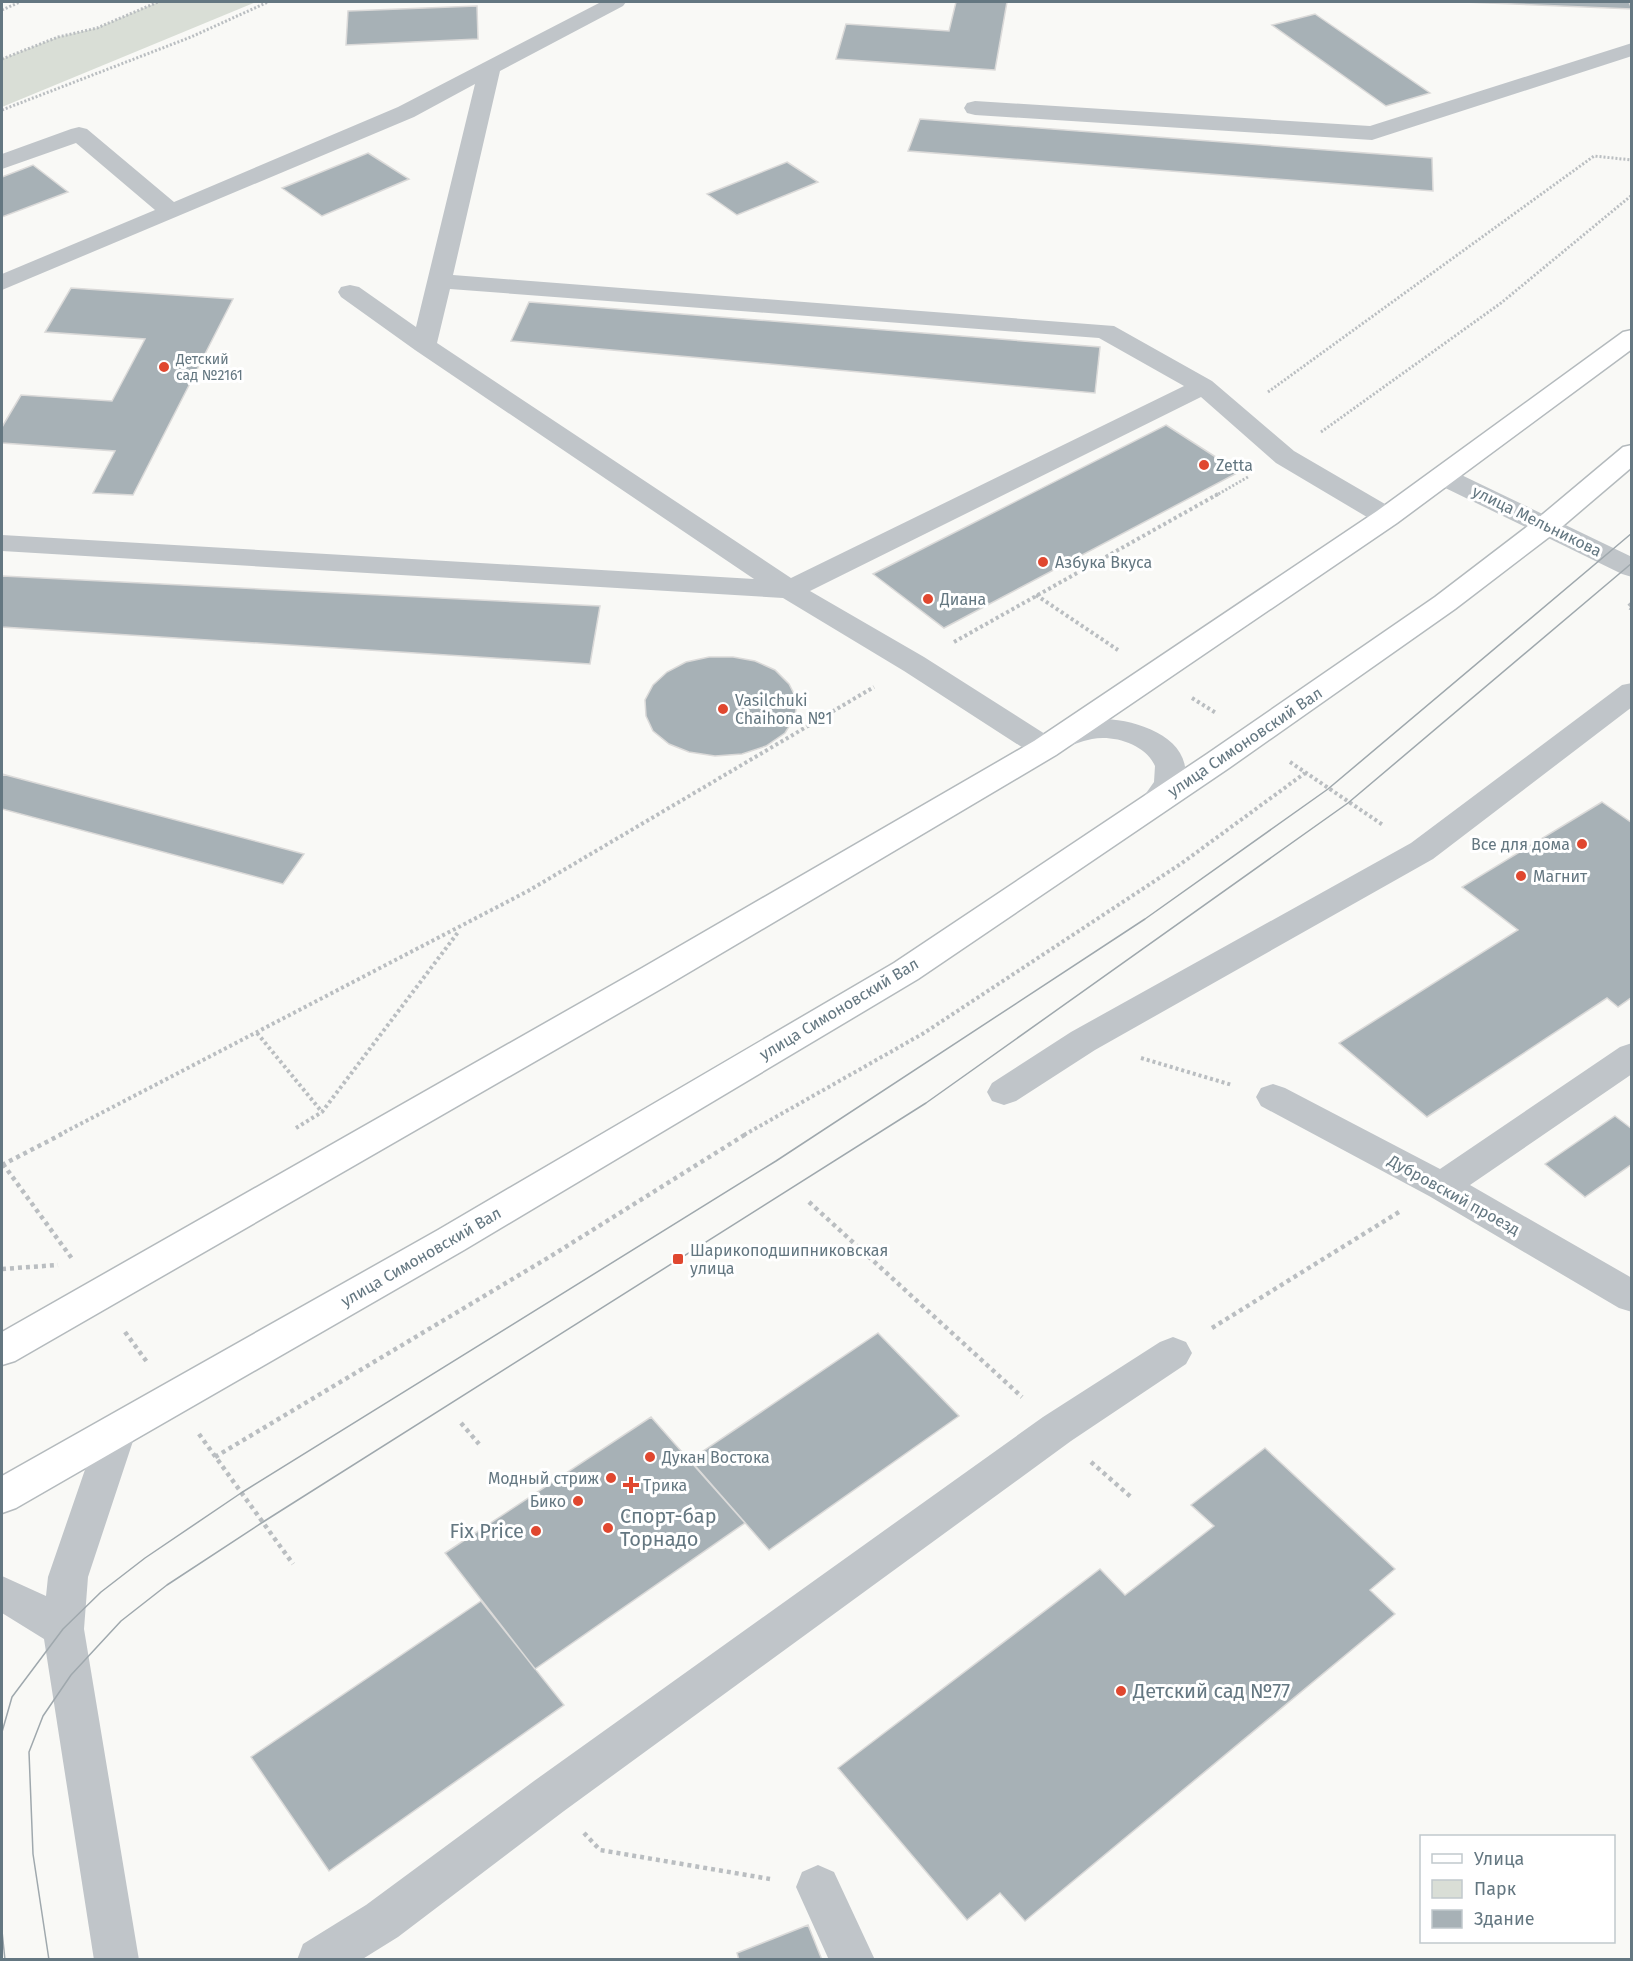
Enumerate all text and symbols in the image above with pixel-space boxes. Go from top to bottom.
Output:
place label: Детский сад №2161 [175,351,243,384]
marker: Детский сад №2161 [157,360,171,374]
place label: Zetta [1216,456,1253,475]
marker: Zetta [1197,458,1211,472]
street label: улица Мельникова [1469,481,1605,561]
place label: Азбука Вкуса [1055,553,1152,572]
marker: Азбука Вкуса [1036,555,1050,569]
place label: Диана [939,590,986,609]
marker: Диана [921,592,935,606]
street label: улица Симоновский Вал [1164,683,1326,801]
place label: Vasilchuki Chaihona №1 [735,691,832,728]
marker: Vasilchuki Chaihona №1 [716,702,730,716]
place label: Все для дома [1471,835,1570,854]
marker: Все для дома [1575,837,1589,851]
place label: Магнит [1533,867,1588,886]
marker: Магнит [1514,869,1528,883]
street label: улица Симоновский Вал [756,954,922,1064]
street label: Дубровский проезд [1384,1150,1523,1239]
street label: улица Симоновский Вал [337,1203,505,1311]
place label: Шарикоподшипниковская улица [690,1241,888,1278]
marker: Шарикоподшипниковская улица [671,1252,685,1266]
place label: Дукан Востока [661,1448,770,1467]
marker: Дукан Востока [643,1450,657,1464]
place label: Модный стриж [488,1469,599,1488]
marker: Модный стриж [604,1471,618,1485]
place label: Трика [643,1476,687,1495]
marker: Трика [624,1478,638,1492]
place label: Бико [530,1492,566,1511]
marker: Бико [571,1494,585,1508]
place label: Спорт-бар Торнадо [620,1504,717,1551]
place label: Fix Price [450,1519,524,1543]
marker: Спорт-бар Торнадо [601,1521,615,1535]
marker: Fix Price [529,1524,543,1538]
place label: Детский сад №77 [1132,1679,1290,1703]
marker: Детский сад №77 [1114,1684,1128,1698]
legend [1420,1835,1615,1943]
text: Улица [1474,1848,1524,1870]
text: Парк [1474,1878,1517,1900]
text: Здание [1474,1908,1535,1930]

